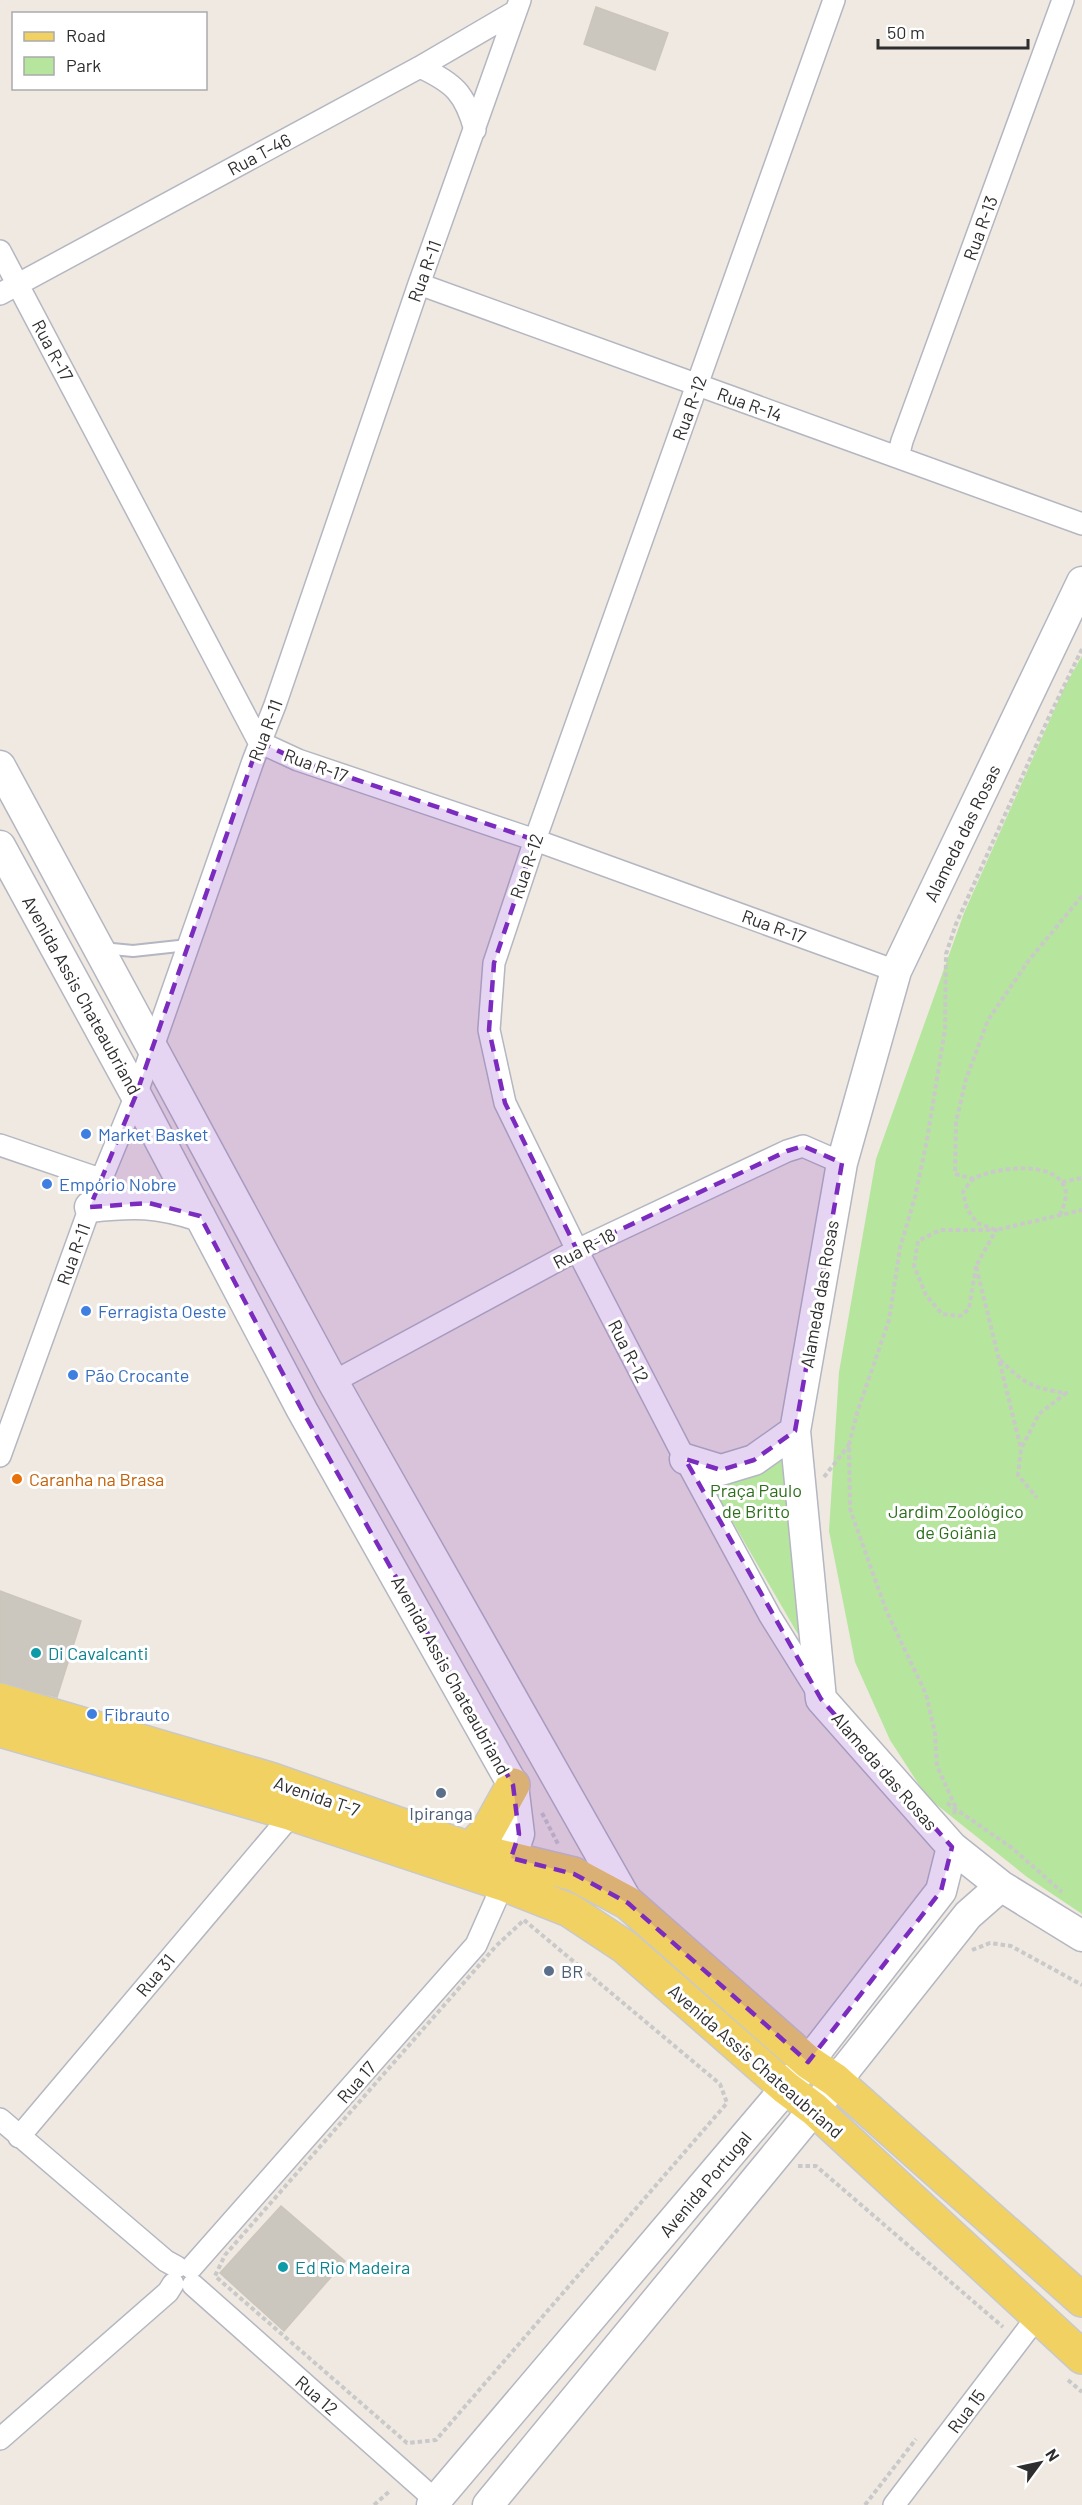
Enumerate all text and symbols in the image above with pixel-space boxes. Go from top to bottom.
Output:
legend [12,12,207,90]
scale bar [878,12,1028,50]
text: 50 m [887,21,925,43]
text: Road [66,24,106,46]
text: Park [66,54,101,76]
street label: Rua T-46 [223,128,295,180]
street label: Rua R-13 [958,193,1002,263]
street label: Rua R-11 [403,237,445,305]
street label: Rua R-17 [28,316,79,385]
street label: Rua R-12 [667,373,711,443]
street label: Rua R-14 [714,382,786,426]
street label: Rua R-11 [243,696,287,764]
street label: Rua R-17 [281,743,351,787]
street label: Alameda das Rosas [919,761,1005,905]
street label: Rua R-12 [505,831,547,901]
street label: Avenida Assis Chateaubriand [18,892,146,1098]
street label: Rua R-17 [739,904,809,948]
place label: Market Basket [98,1123,209,1145]
marker: Market Basket [79,1127,93,1141]
place label: Empório Nobre [59,1173,177,1195]
marker: Empório Nobre [40,1177,54,1191]
street label: Alameda das Rosas [795,1218,843,1370]
street label: Rua R-11 [52,1220,94,1288]
street label: Rua R-18 [549,1223,619,1273]
place label: Ferragista Oeste [98,1300,227,1322]
marker: Ferragista Oeste [79,1304,93,1318]
street label: Rua R-12 [604,1316,654,1386]
place label: Pão Crocante [85,1364,189,1386]
marker: Pão Crocante [66,1368,80,1382]
place label: Caranha na Brasa [29,1468,164,1490]
marker: Caranha na Brasa [10,1472,24,1486]
park label: Praça Paulo de Britto [710,1479,802,1522]
park label: Jardim Zoológico de Goiânia [888,1500,1024,1543]
street label: Avenida Assis Chateaubriand [387,1572,515,1778]
place label: Di Cavalcanti [48,1642,148,1664]
marker: Di Cavalcanti [29,1646,43,1660]
place label: Fibrauto [104,1703,170,1725]
marker: Fibrauto [85,1707,99,1721]
street label: Alameda das Rosas [828,1707,942,1835]
street label: Avenida T-7 [271,1771,363,1821]
marker: Ipiranga [434,1786,448,1800]
place label: Ipiranga [409,1802,473,1824]
street label: Rua 31 [131,1949,179,2001]
place label: BR [561,1960,583,1982]
marker: BR [542,1964,556,1978]
street label: Avenida Assis Chateaubriand [664,1979,848,2143]
street label: Rua 17 [332,2056,380,2107]
street label: Avenida Portugal [654,2127,756,2241]
place label: Ed Rio Madeira [295,2256,410,2278]
marker: Ed Rio Madeira [276,2260,290,2274]
street label: Rua 12 [291,2370,343,2420]
street label: Rua 15 [942,2385,990,2437]
north arrow [1010,2433,1070,2493]
text: N [1042,2445,1064,2464]

